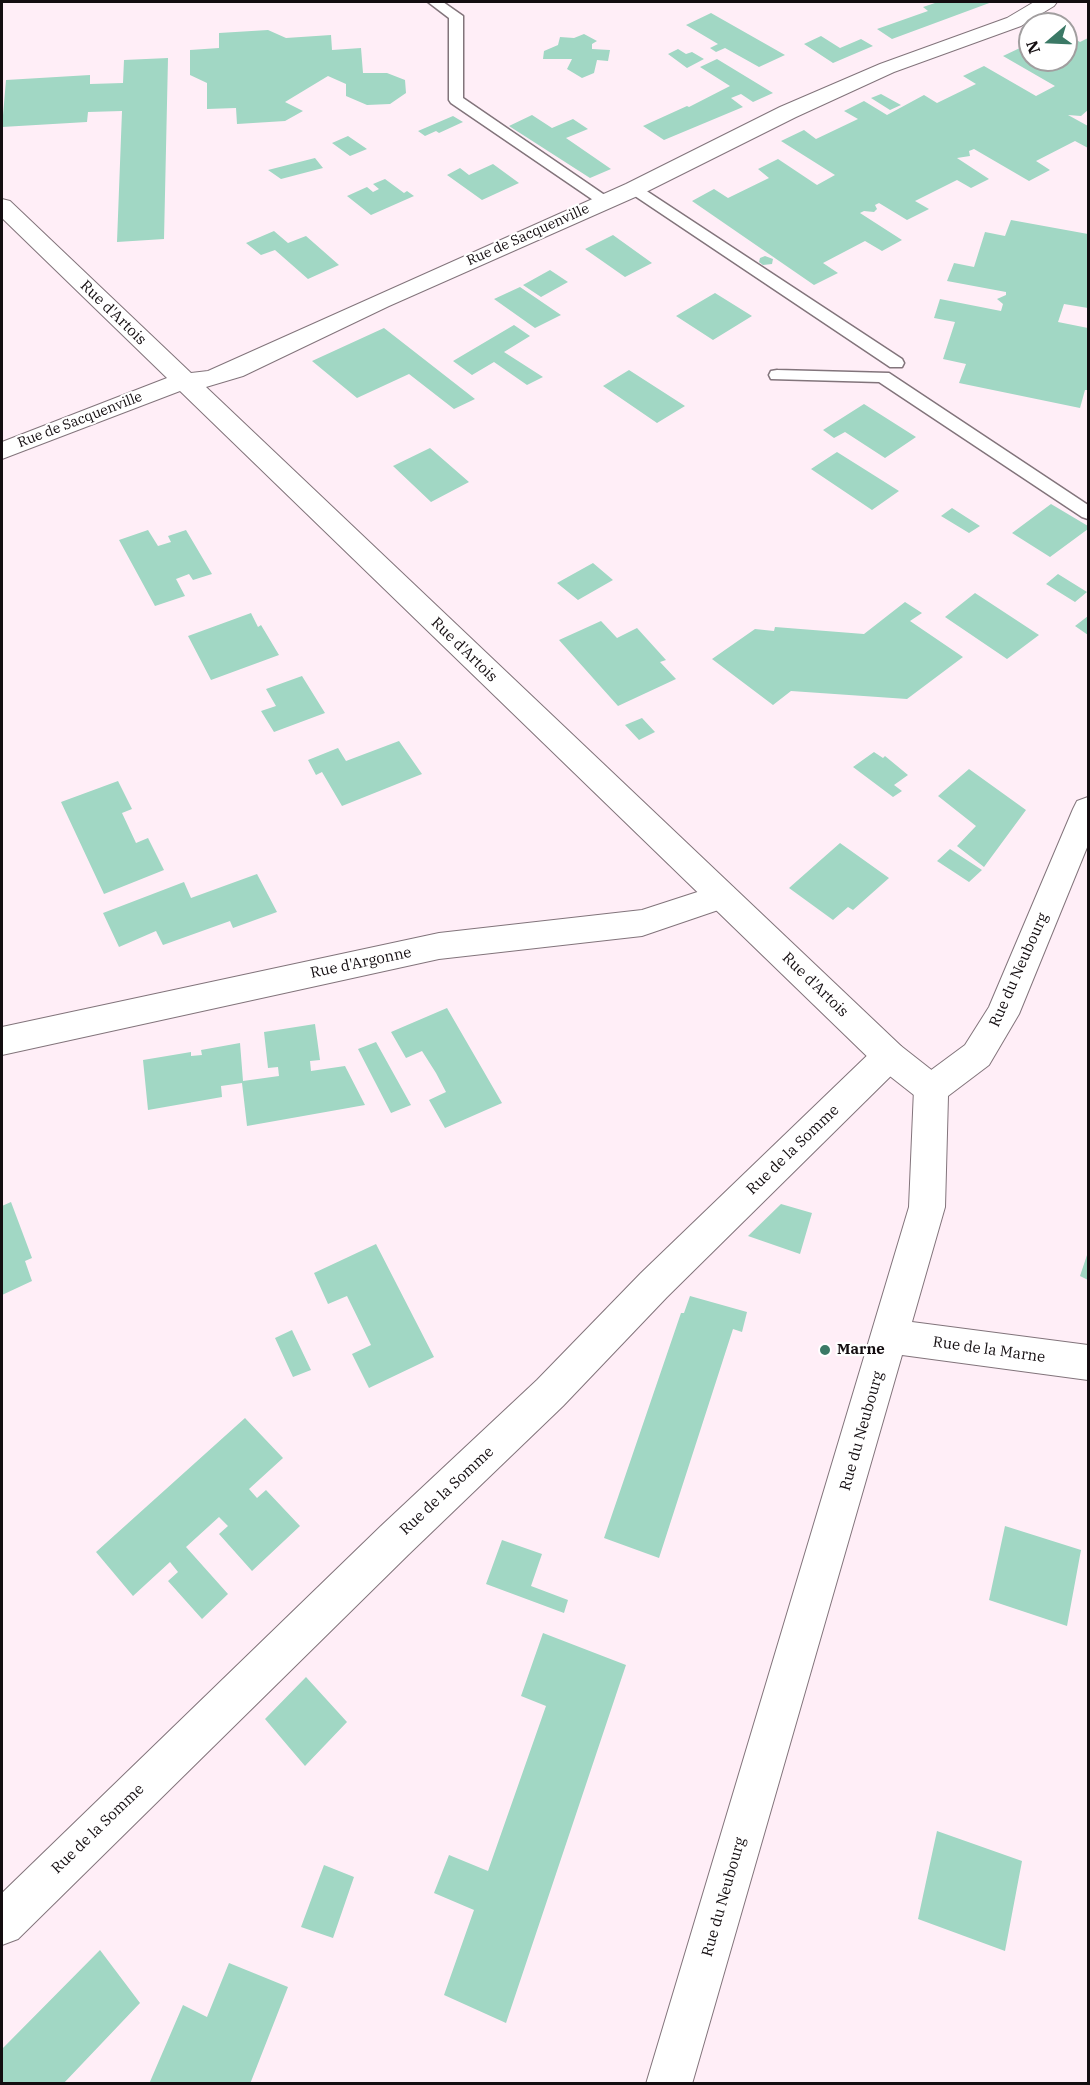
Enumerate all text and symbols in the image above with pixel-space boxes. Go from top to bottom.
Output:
north arrow [1018,12,1078,72]
text: N [1021,38,1044,56]
street label: Rue de Sacquenville [464,200,592,270]
street label: Rue d'Artois [76,277,150,349]
street label: Rue de Sacquenville [15,388,145,452]
street label: Rue d'Artois [427,614,501,686]
street label: Rue du Neubourg [986,910,1052,1030]
street label: Rue d'Argonne [309,944,413,982]
street label: Rue d'Artois [778,949,852,1021]
street label: Rue de la Somme [743,1101,843,1199]
street label: Rue de la Marne [932,1333,1046,1367]
place label: Marne [837,1341,885,1359]
marker: Marne [818,1343,832,1357]
street label: Rue du Neubourg [836,1369,888,1493]
street label: Rue de la Somme [396,1443,498,1539]
street label: Rue de la Somme [48,1780,148,1878]
street label: Rue du Neubourg [698,1835,750,1959]

